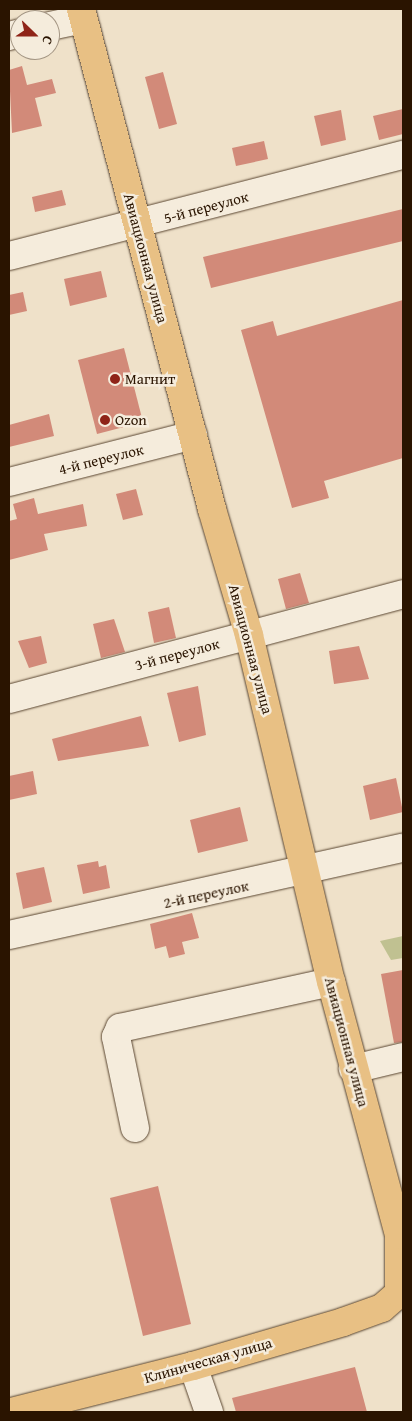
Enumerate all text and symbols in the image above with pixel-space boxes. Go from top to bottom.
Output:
north arrow [10,10,60,60]
text: С [37,33,59,48]
street label: 5-й переулок [162,187,250,227]
street label: Авиационная улица [120,191,172,325]
place label: Магнит [125,370,175,388]
marker: Магнит [109,373,121,385]
place label: Ozon [115,411,147,429]
marker: Ozon [99,414,111,426]
street label: 4-й переулок [57,440,145,478]
street label: Авиационная улица [225,582,277,716]
street label: 3-й переулок [133,634,221,674]
street label: 2-й переулок [162,876,250,912]
street label: Авиационная улица [321,975,373,1109]
street label: Клиническая улица [142,1333,274,1387]

